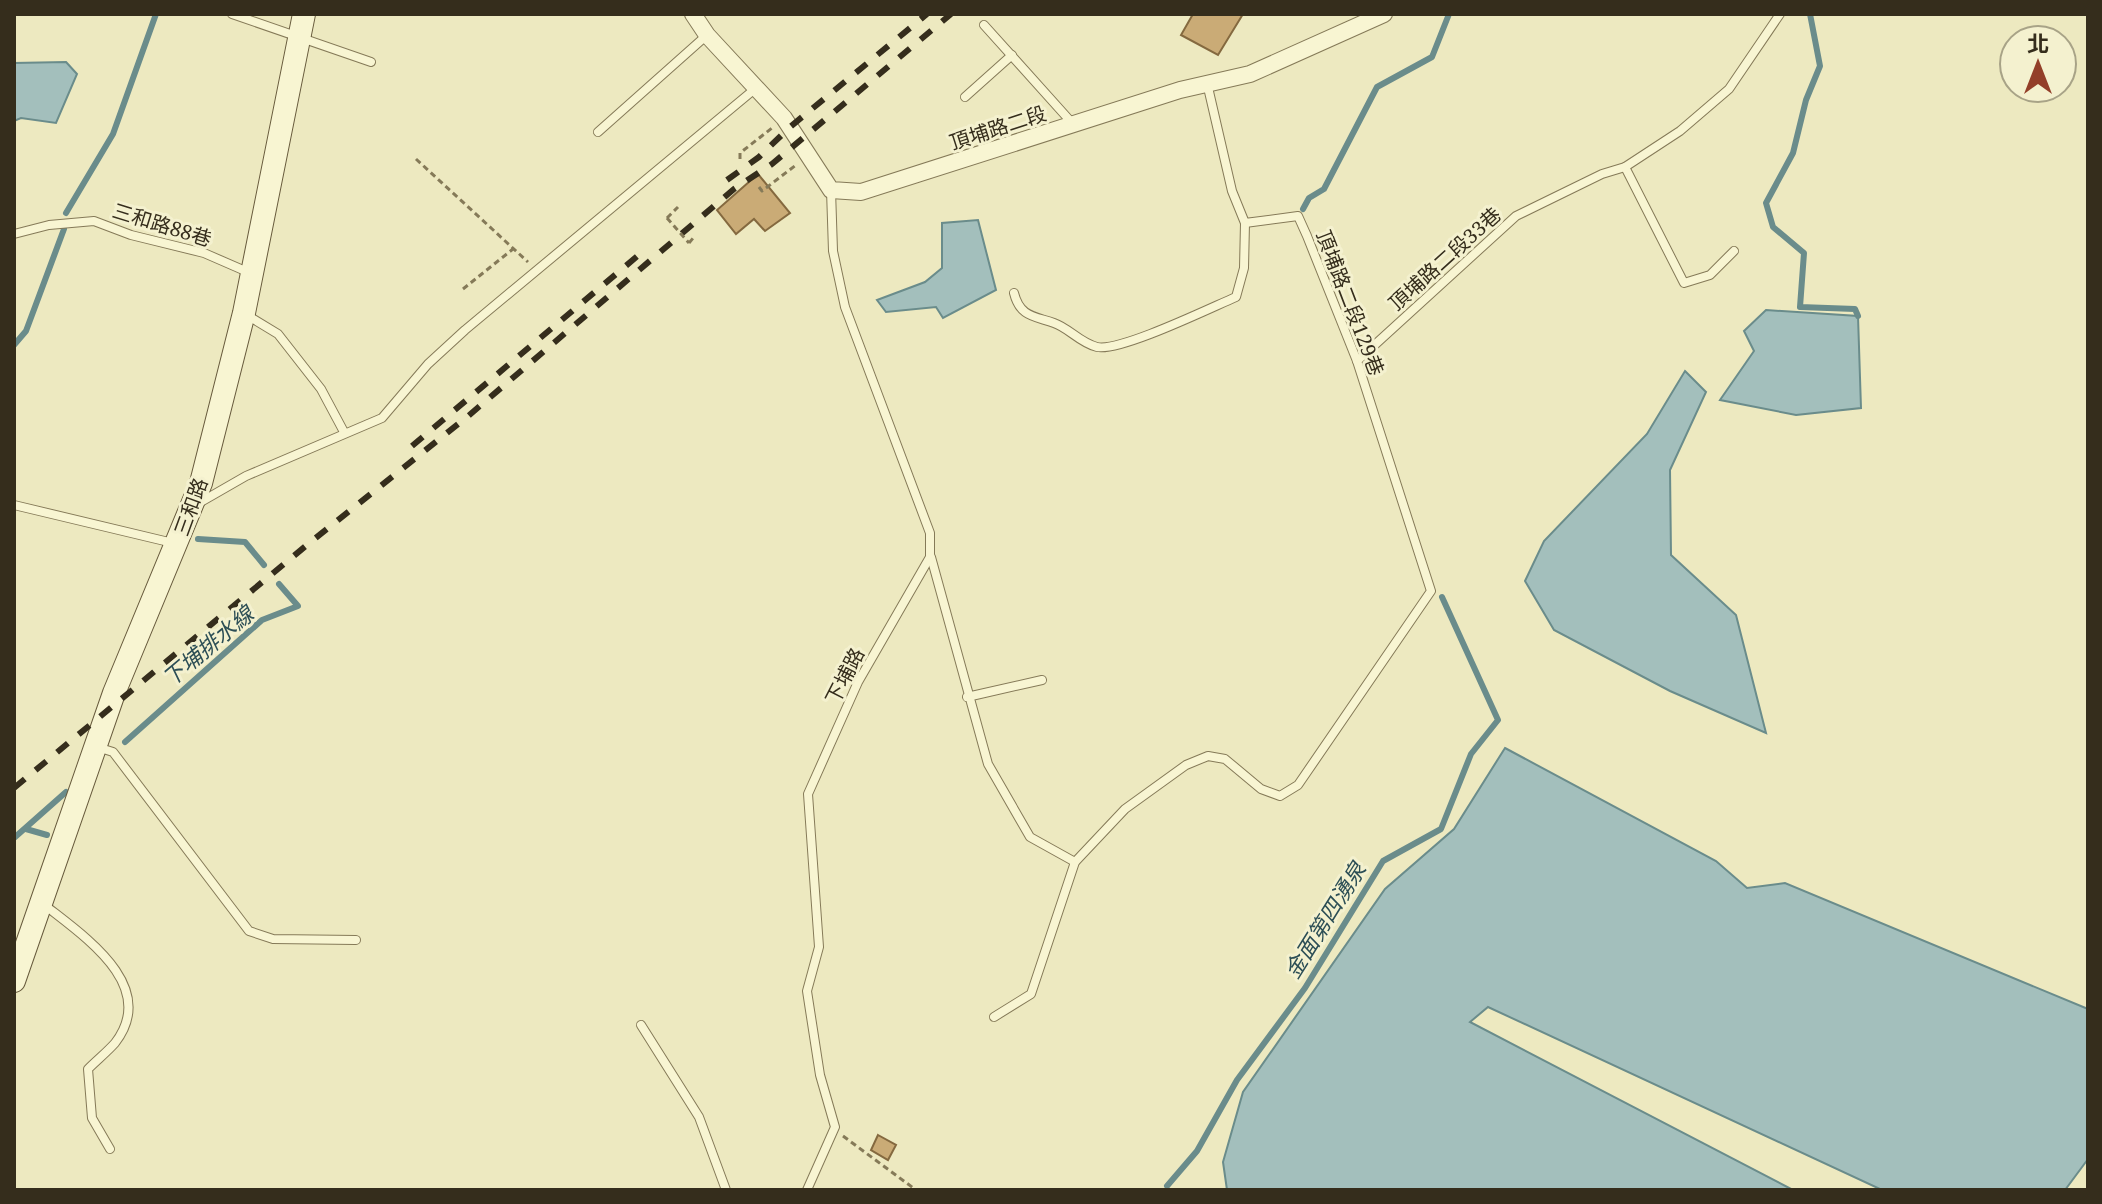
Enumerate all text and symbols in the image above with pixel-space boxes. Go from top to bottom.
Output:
north arrow [1998,24,2078,104]
text: 北 [2027,28,2049,58]
street label: 頂埔路二段 [946,99,1050,156]
street label: 三和路88巷 [109,197,215,252]
street label: 頂埔路二段33巷 [1383,201,1507,316]
street label: 頂埔路二段129巷 [1310,226,1391,379]
street label: 三和路 [168,474,213,540]
water label: 下埔排水線 [156,596,261,692]
street label: 下埔路 [819,643,870,709]
water label: 金面第四湧泉 [1276,855,1372,983]

